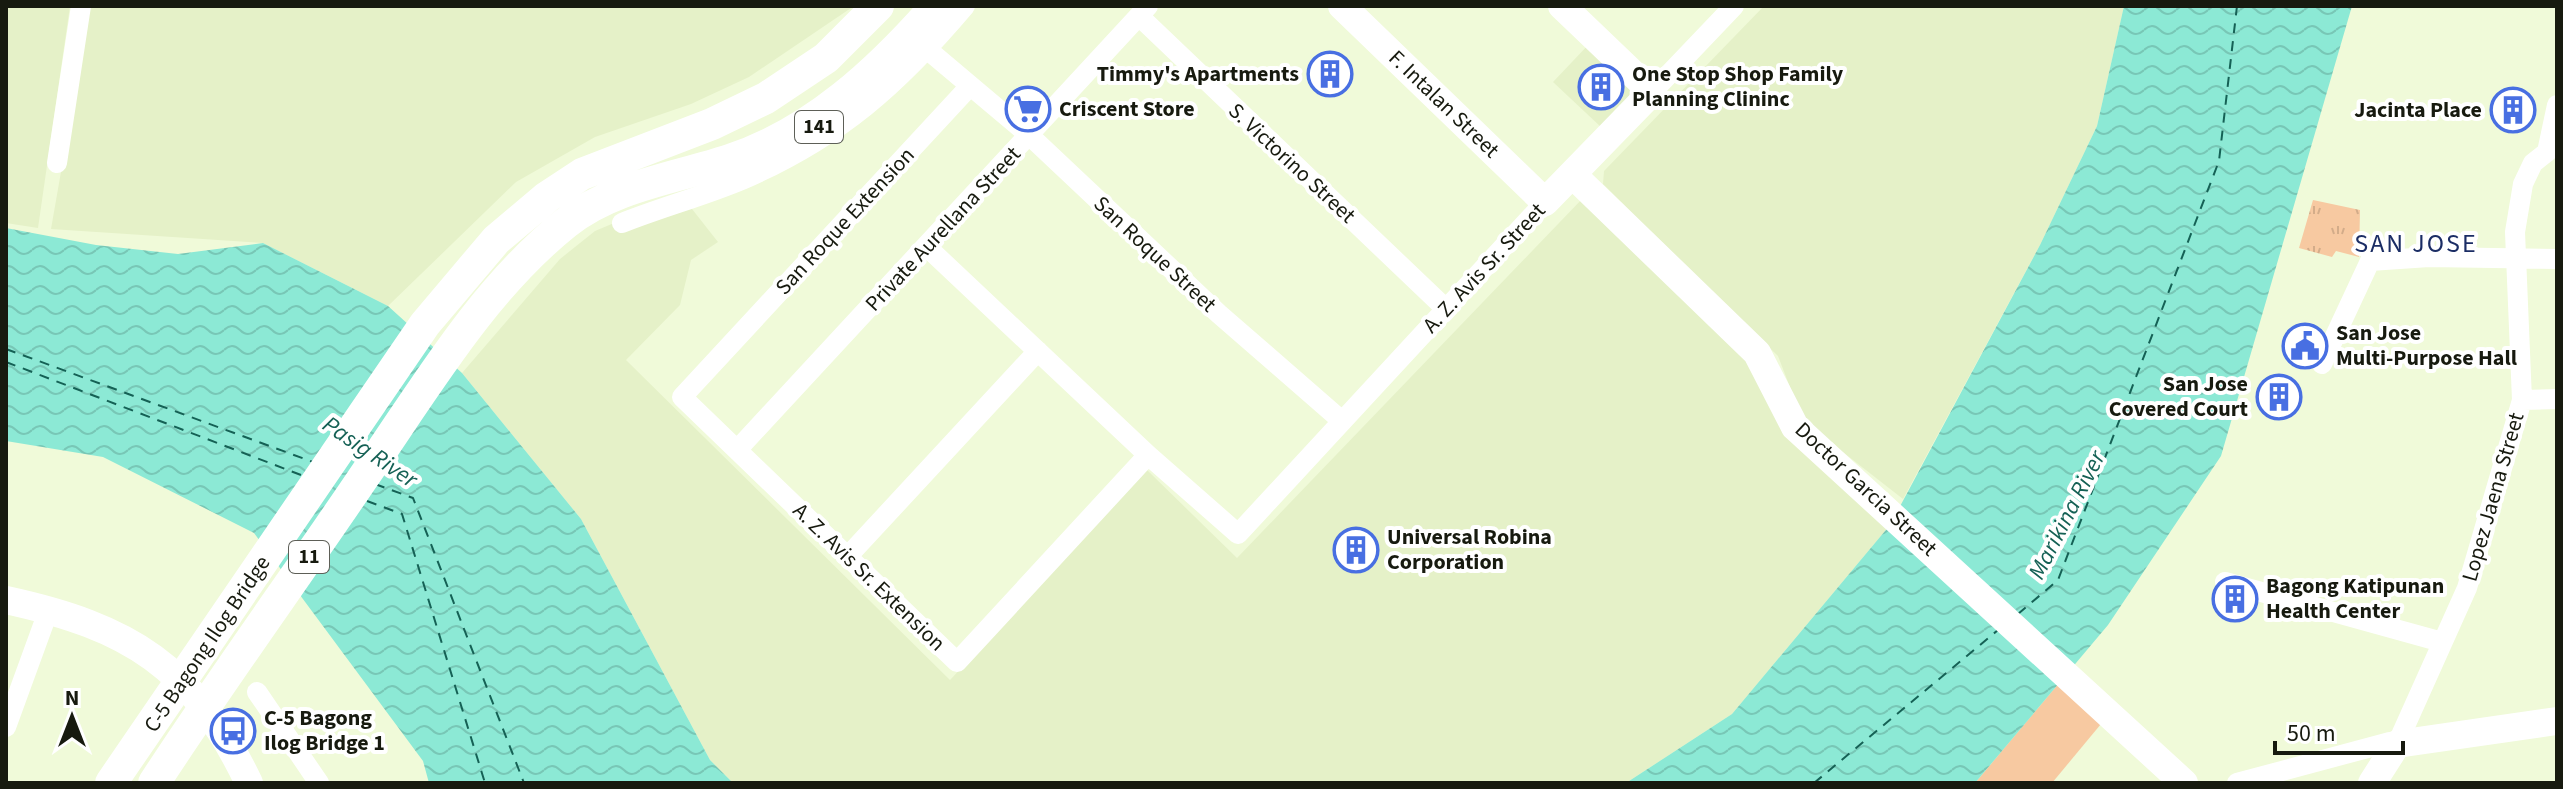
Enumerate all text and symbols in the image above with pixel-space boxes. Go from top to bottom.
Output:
street label: F. Intalan Street [1381,43,1507,166]
building icon: Timmy's Apartments [1306,50,1354,98]
place label: Timmy's Apartments [1097,58,1299,90]
place label: One Stop Shop Family Planning Clininc [1632,58,1844,115]
building icon: One Stop Shop Family Planning Clininc [1577,63,1625,111]
supermarket icon: Criscent Store [1004,85,1052,133]
building icon: Jacinta Place [2489,86,2537,134]
place label: Criscent Store [1059,93,1195,125]
place label: Jacinta Place [2354,94,2482,126]
street label: S. Victorino Street [1221,95,1363,231]
road number: 141 [795,111,843,143]
street label: Private Aurellana Street [858,139,1029,319]
street label: San Roque Extension [768,140,922,302]
street label: San Roque Street [1086,188,1224,320]
street label: A. Z. Avis Sr. Street [1415,195,1553,340]
district label: SAN JOSE [2354,225,2478,262]
place label: San Jose Multi-Purpose Hall [2336,317,2518,374]
public building icon: San Jose Multi-Purpose Hall [2281,322,2329,370]
place label: San Jose Covered Court [2109,368,2249,425]
building icon: San Jose Covered Court [2255,373,2303,421]
water label: Pasig River [315,407,426,498]
street label: Lopez Jaena Street [2454,408,2533,585]
street label: Doctor Garcia Street [1788,414,1945,564]
water label: Marikina River [2020,443,2115,586]
street label: A. Z. Avis Sr. Extension [785,495,953,659]
place label: Universal Robina Corporation [1387,521,1552,578]
building icon: Universal Robina Corporation [1332,526,1380,574]
road number: 11 [289,541,329,573]
street label: C-5 Bagong Ilog Bridge [136,549,278,739]
place label: Bagong Katipunan Health Center [2266,570,2444,627]
building icon: Bagong Katipunan Health Center [2211,575,2259,623]
north arrow [32,677,112,757]
text: N [65,682,79,714]
place label: C-5 Bagong Ilog Bridge 1 [264,702,385,759]
scale bar [2275,705,2403,755]
bus stop icon: C-5 Bagong Ilog Bridge 1 [209,707,257,755]
text: 50 m [2287,716,2336,751]

